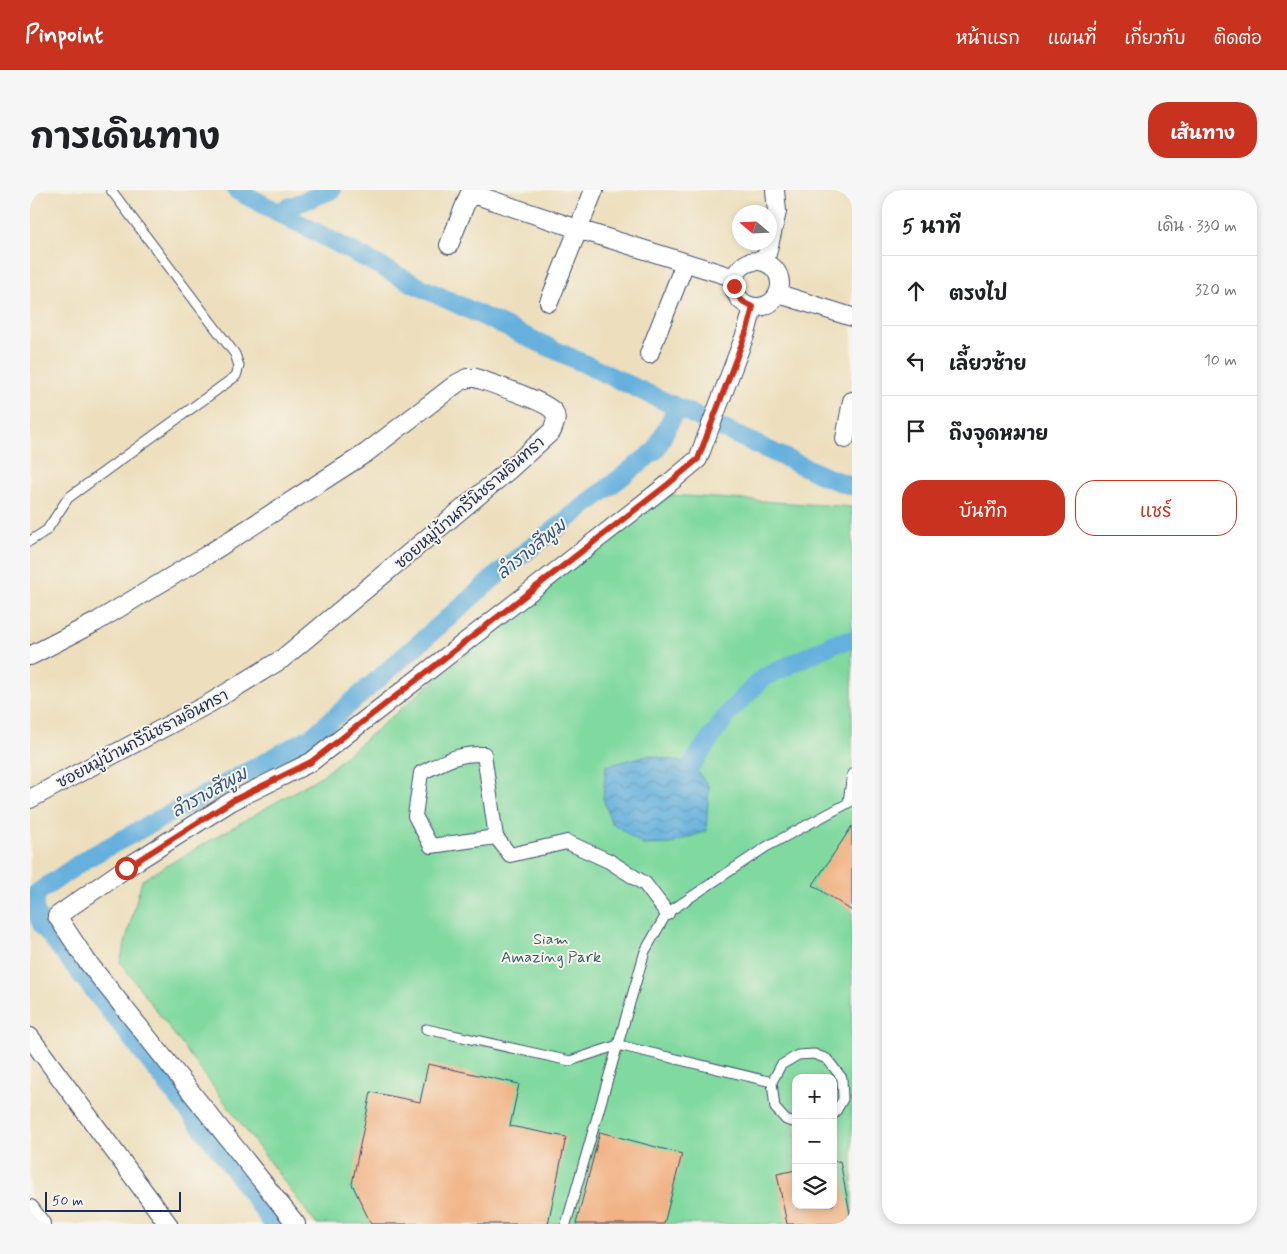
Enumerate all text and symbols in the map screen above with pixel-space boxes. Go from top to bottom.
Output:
text: Pinpoint [25,20,103,51]
text: หน้าแรก [956,27,1020,51]
text: แผนที่ [1048,27,1096,51]
text: เกี่ยวกับ [1124,27,1186,51]
text: ติดต่อ [1214,27,1262,51]
button: เส้นทาง [1148,102,1257,158]
text: การเดินทาง [30,115,220,161]
north arrow [732,205,777,250]
text: 5 นาที [902,213,961,241]
text: เดิน · 330 m [1157,216,1237,237]
route end [723,275,746,298]
icon: ahead [902,277,930,305]
text: 320 m [1195,280,1237,301]
text: ตรงไป [949,282,1007,307]
icon: left [902,347,930,375]
text: 10 m [1204,350,1237,371]
text: เลี้ยวซ้าย [949,352,1026,377]
icon: arrive [902,417,930,445]
text: ถึงจุดหมาย [949,422,1048,447]
street label: ซอยหมู่บ้านกรีนิชรามอินทรา [389,431,550,575]
button: บันทึก [902,480,1065,536]
button: แชร์ [1075,480,1237,536]
water label: ลำรางสีพูม [492,513,573,585]
street label: ซอยหมู่บ้านกรีนิชรามอินทรา [52,683,233,795]
water label: ลำรางสีพูม [167,761,253,824]
route start [115,857,138,880]
park label: Siam Amazing Park [501,929,601,968]
map controls [792,1074,837,1209]
button: + [792,1074,837,1119]
button: − [792,1119,837,1164]
button: layers [792,1164,837,1209]
scale bar [45,1189,181,1212]
text: 50 m [52,1192,83,1210]

